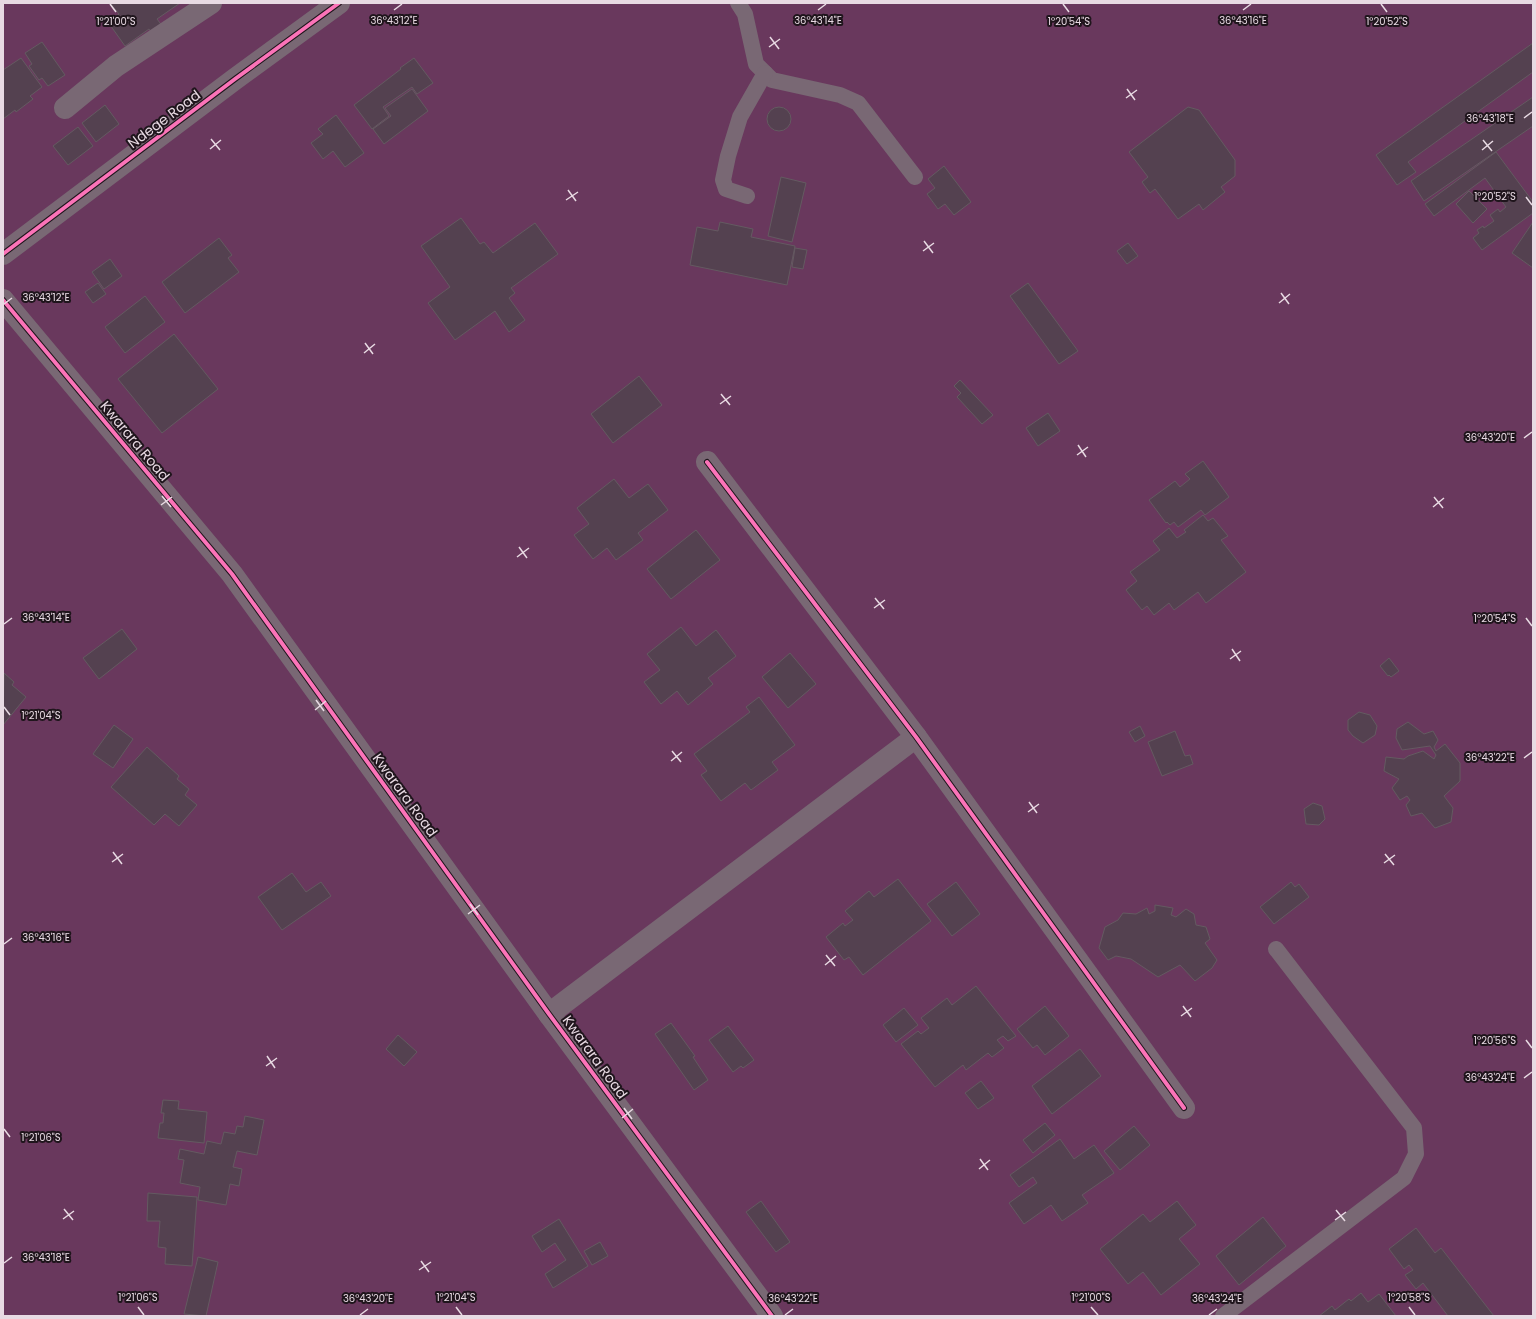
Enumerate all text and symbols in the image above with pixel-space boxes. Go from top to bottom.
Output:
text: 36°43'12"E [370,13,418,28]
text: 36°43'14"E [794,13,842,28]
text: 36°43'16"E [1219,13,1267,28]
text: 1°21'00"S [96,14,136,29]
text: 1°20'54"S [1048,14,1090,29]
text: 1°20'52"S [1366,14,1408,29]
street label: Ndege Road [124,85,204,153]
text: 36°43'18"E [1466,111,1514,126]
text: 1°20'52"S [1474,189,1516,204]
text: 36°43'12"E [22,290,70,305]
street label: Kwarara Road [96,397,174,485]
text: 36°43'20"E [1465,430,1515,445]
text: 36°43'14"E [22,610,70,625]
text: 1°20'54"S [1474,611,1516,626]
text: 1°21'04"S [21,708,61,723]
street label: Kwarara Road [368,749,442,841]
text: 36°43'22"E [1465,750,1515,765]
text: 36°43'16"E [22,930,70,945]
street label: Kwarara Road [558,1011,632,1103]
text: 1°20'56"S [1474,1033,1516,1048]
text: 36°43'24"E [1465,1070,1515,1085]
text: 1°21'06"S [21,1130,61,1145]
text: 36°43'18"E [22,1250,70,1265]
text: 1°21'06"S [118,1290,158,1305]
text: 1°21'04"S [436,1290,476,1305]
text: 1°21'00"S [1071,1290,1111,1305]
text: 1°20'58"S [1388,1290,1430,1305]
text: 36°43'20"E [343,1291,393,1306]
text: 36°43'22"E [768,1291,818,1306]
text: 36°43'24"E [1192,1291,1242,1306]

